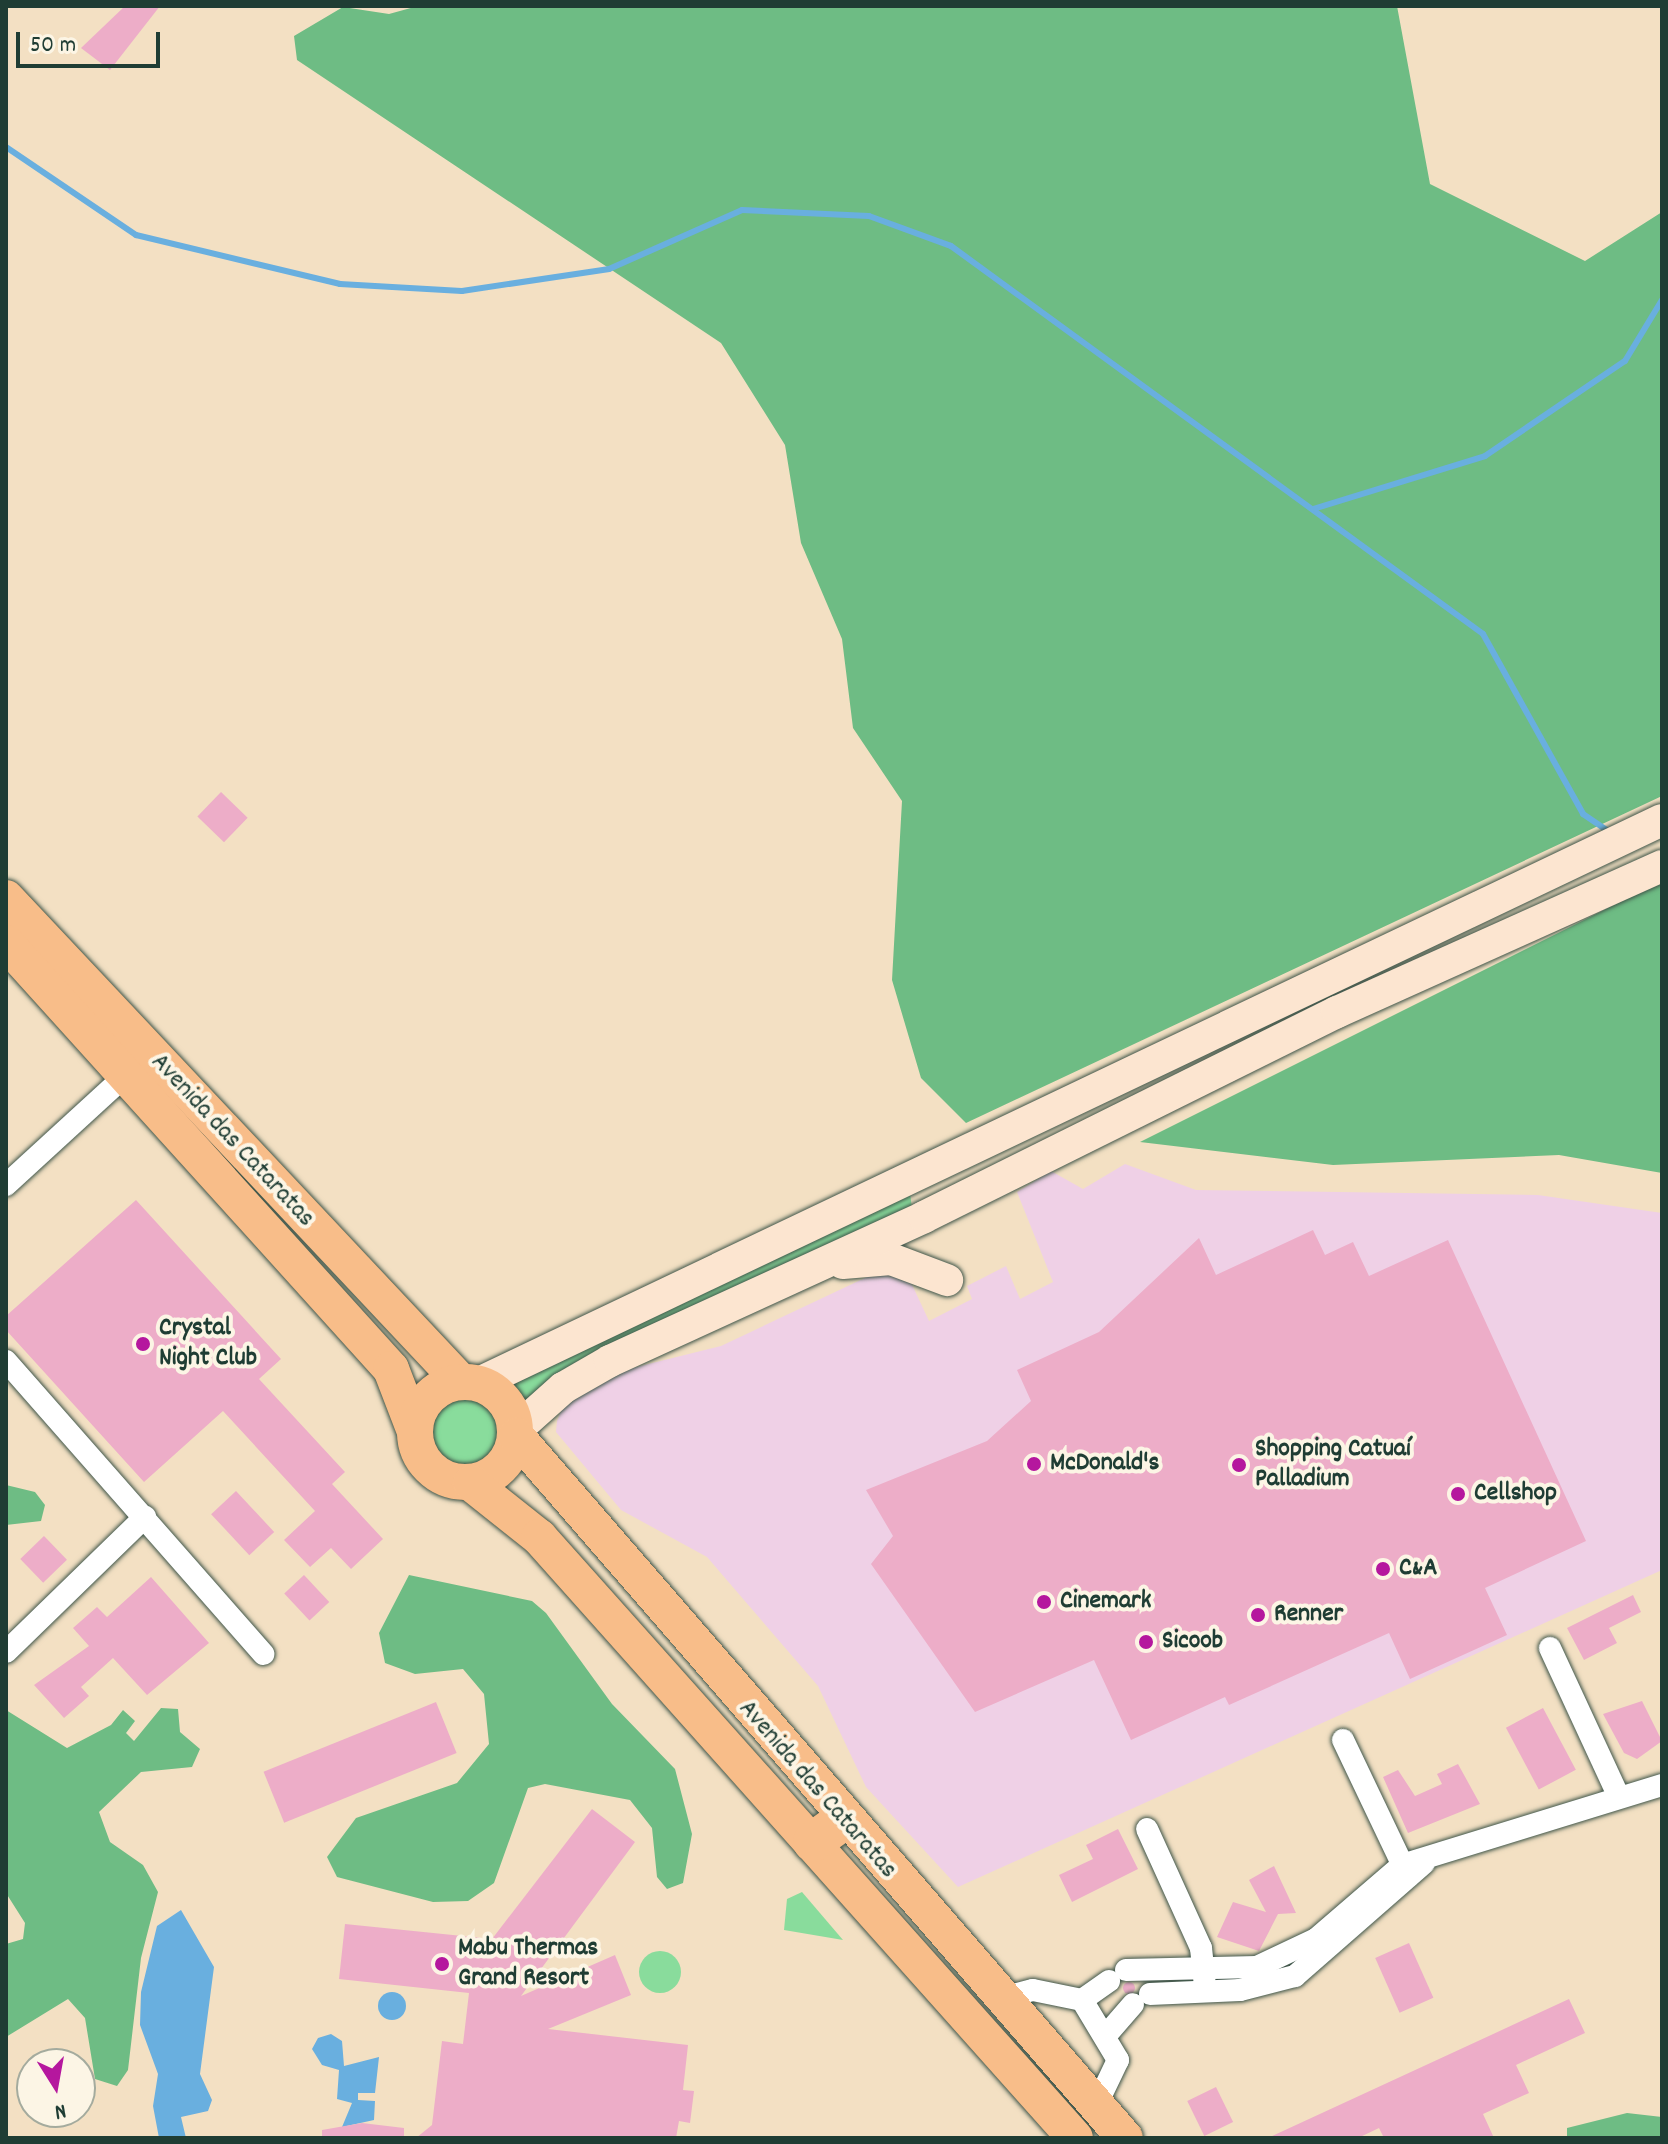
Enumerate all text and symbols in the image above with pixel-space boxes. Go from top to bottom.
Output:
scale bar [20,16,164,66]
text: 50 m [30,29,76,63]
street label: Avenida das Cataratas [143,1048,321,1234]
place label: Crystal Night Club [159,1313,257,1374]
marker: Crystal Night Club [134,1335,152,1353]
place label: Shopping Catuaí Palladium [1255,1434,1411,1496]
place label: McDonald's [1050,1448,1159,1480]
marker: McDonald's [1025,1455,1043,1473]
marker: Shopping Catuaí Palladium [1230,1456,1248,1474]
place label: Cellshop [1474,1478,1557,1510]
marker: Cellshop [1449,1485,1467,1503]
place label: C&A [1399,1553,1437,1585]
marker: C&A [1374,1560,1392,1578]
place label: Cinemark [1060,1586,1151,1618]
marker: Cinemark [1035,1593,1053,1611]
place label: Renner [1274,1599,1343,1631]
marker: Renner [1249,1606,1267,1624]
place label: Sicoob [1162,1626,1223,1658]
marker: Sicoob [1137,1633,1155,1651]
street label: Avenida das Cataratas [731,1694,903,1886]
place label: Mabu Thermas Grand Resort [458,1933,598,1994]
marker: Mabu Thermas Grand Resort [433,1955,451,1973]
north arrow [16,2048,96,2128]
text: N [52,2094,69,2126]

